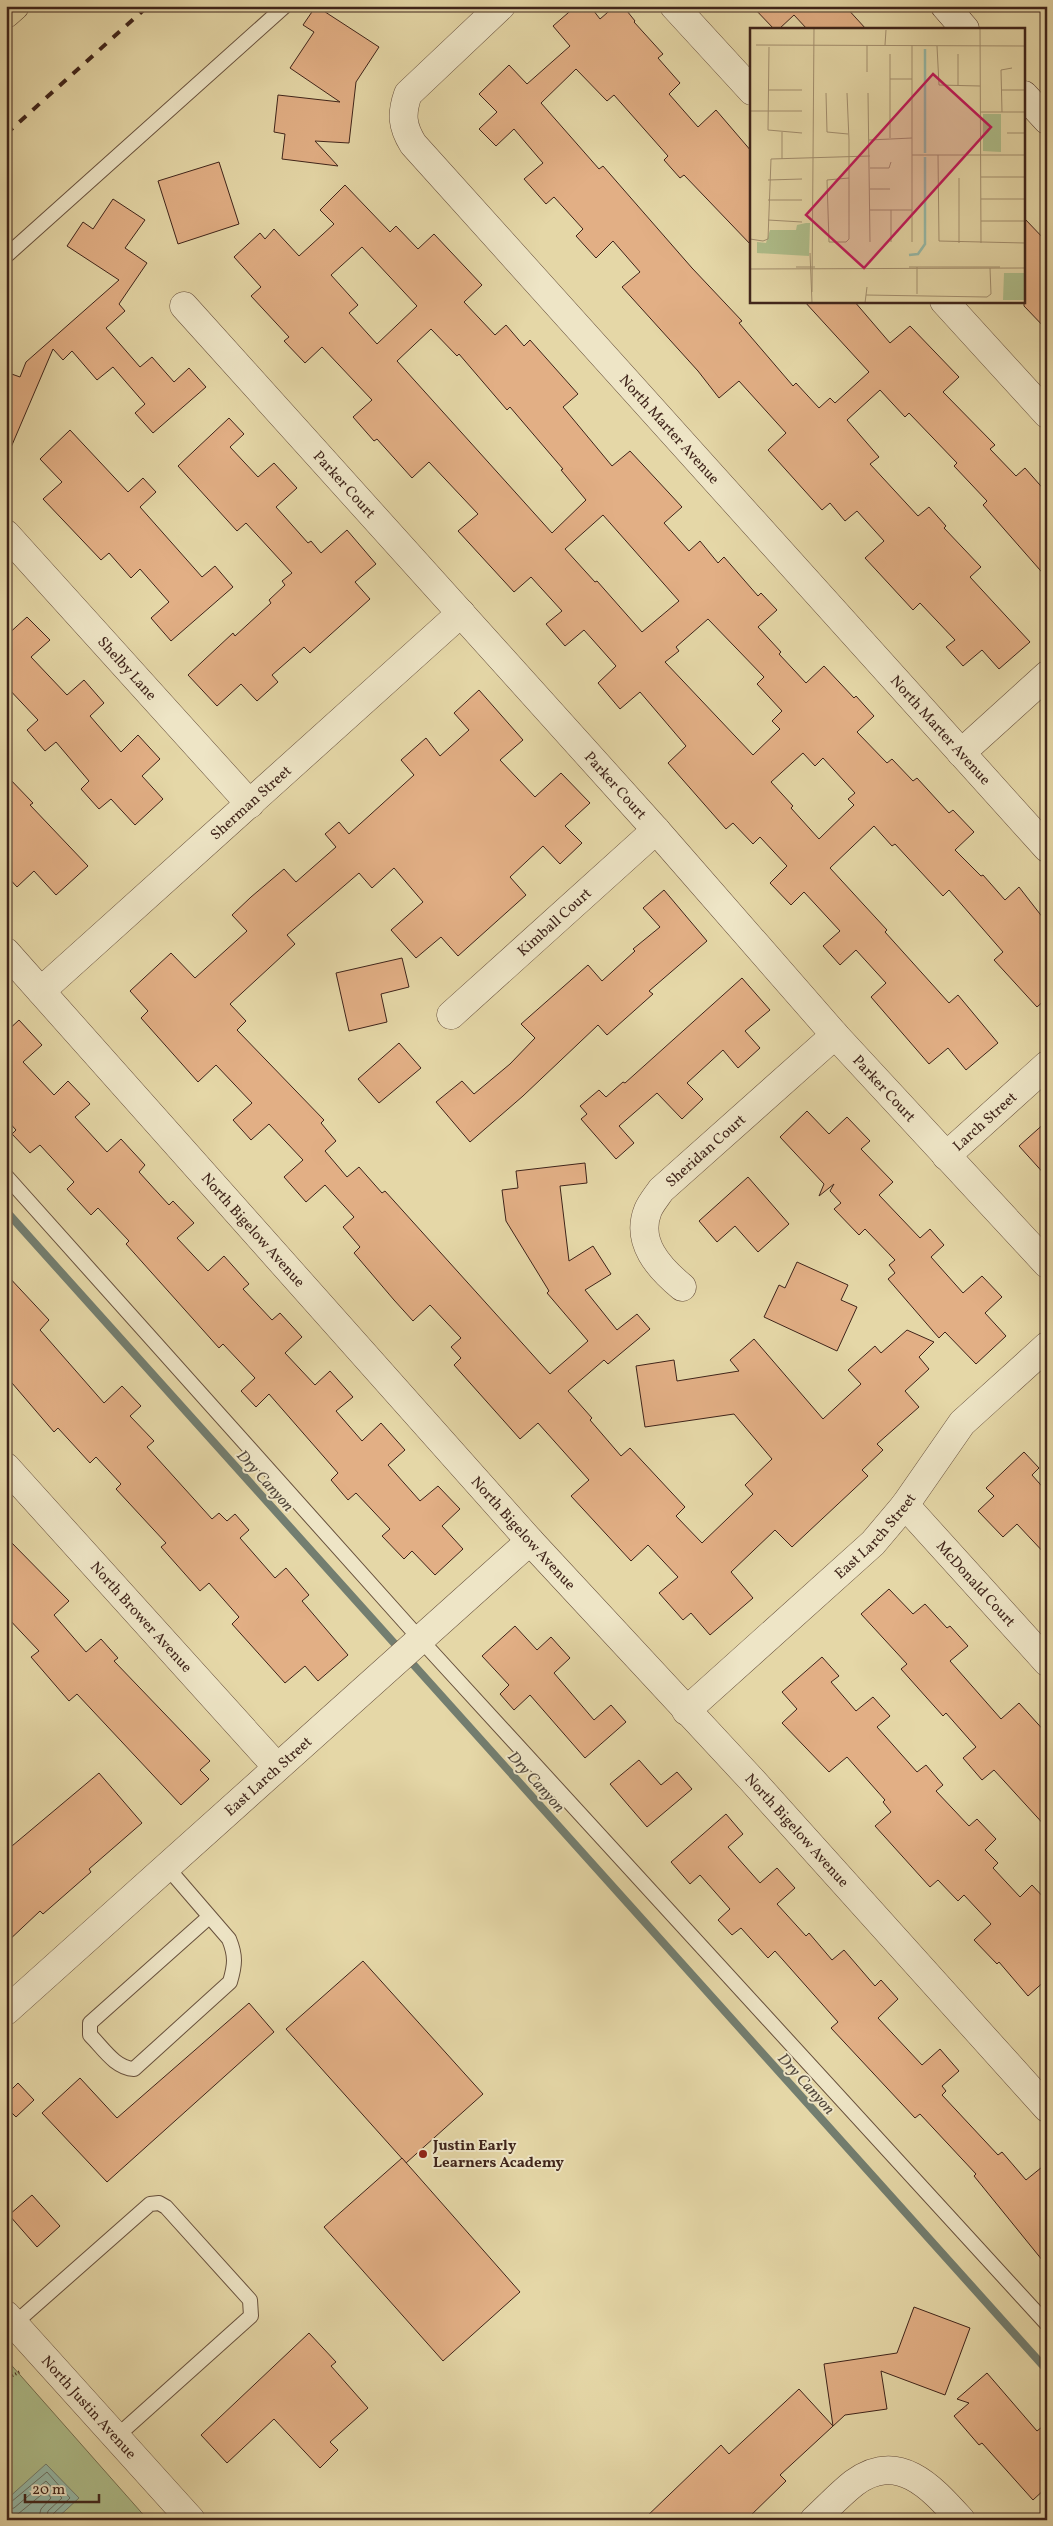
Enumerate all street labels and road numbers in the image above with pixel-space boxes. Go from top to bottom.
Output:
street label: North Marter Avenue [614,371,724,489]
street label: Parker Court [307,447,380,524]
street label: Shelby Lane [92,633,161,706]
street label: North Marter Avenue [885,671,995,790]
street label: Parker Court [578,748,651,825]
street label: Sherman Street [206,761,297,846]
street label: Kimball Court [513,884,597,962]
street label: Parker Court [847,1051,920,1128]
street label: Larch Street [949,1088,1022,1157]
street label: Sheridan Court [662,1110,751,1193]
street label: North Bigelow Avenue [195,1169,309,1293]
street label: North Bigelow Avenue [465,1472,580,1595]
street label: East Larch Street [831,1490,922,1585]
street label: McDonald Court [930,1537,1020,1632]
street label: North Brower Avenue [85,1558,196,1678]
street label: East Larch Street [221,1732,317,1822]
street label: North Bigelow Avenue [739,1770,853,1893]
street label: North Justin Avenue [35,2352,140,2465]

